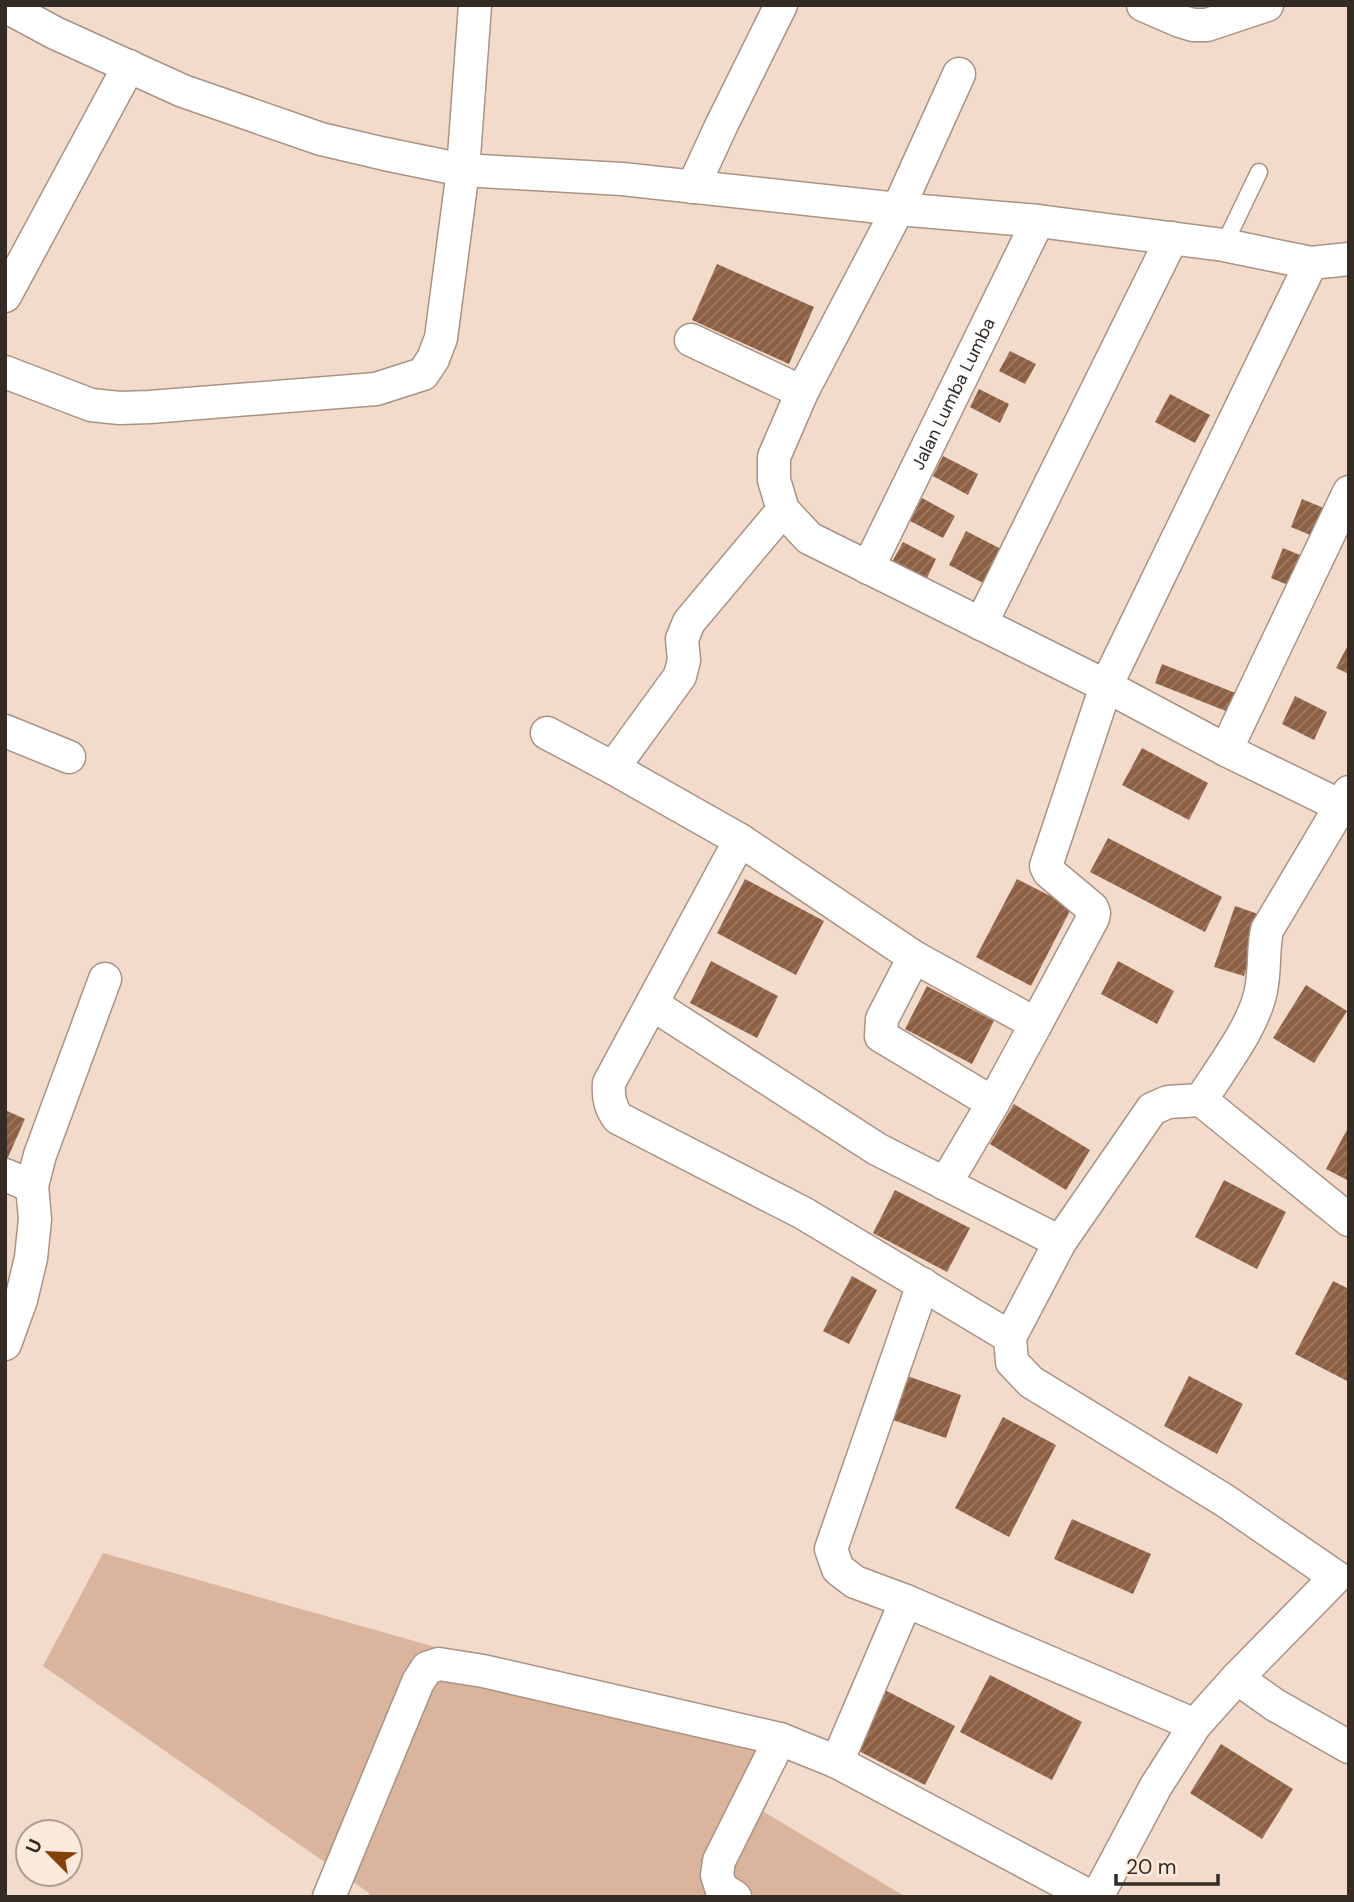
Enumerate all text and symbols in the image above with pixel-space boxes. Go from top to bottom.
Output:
street label: Jalan Lumba Lumba [906,314,1001,474]
north arrow [14,1818,84,1888]
text: U [20,1835,48,1857]
scale bar [1116,1842,1218,1886]
text: 20 m [1126,1853,1177,1881]

